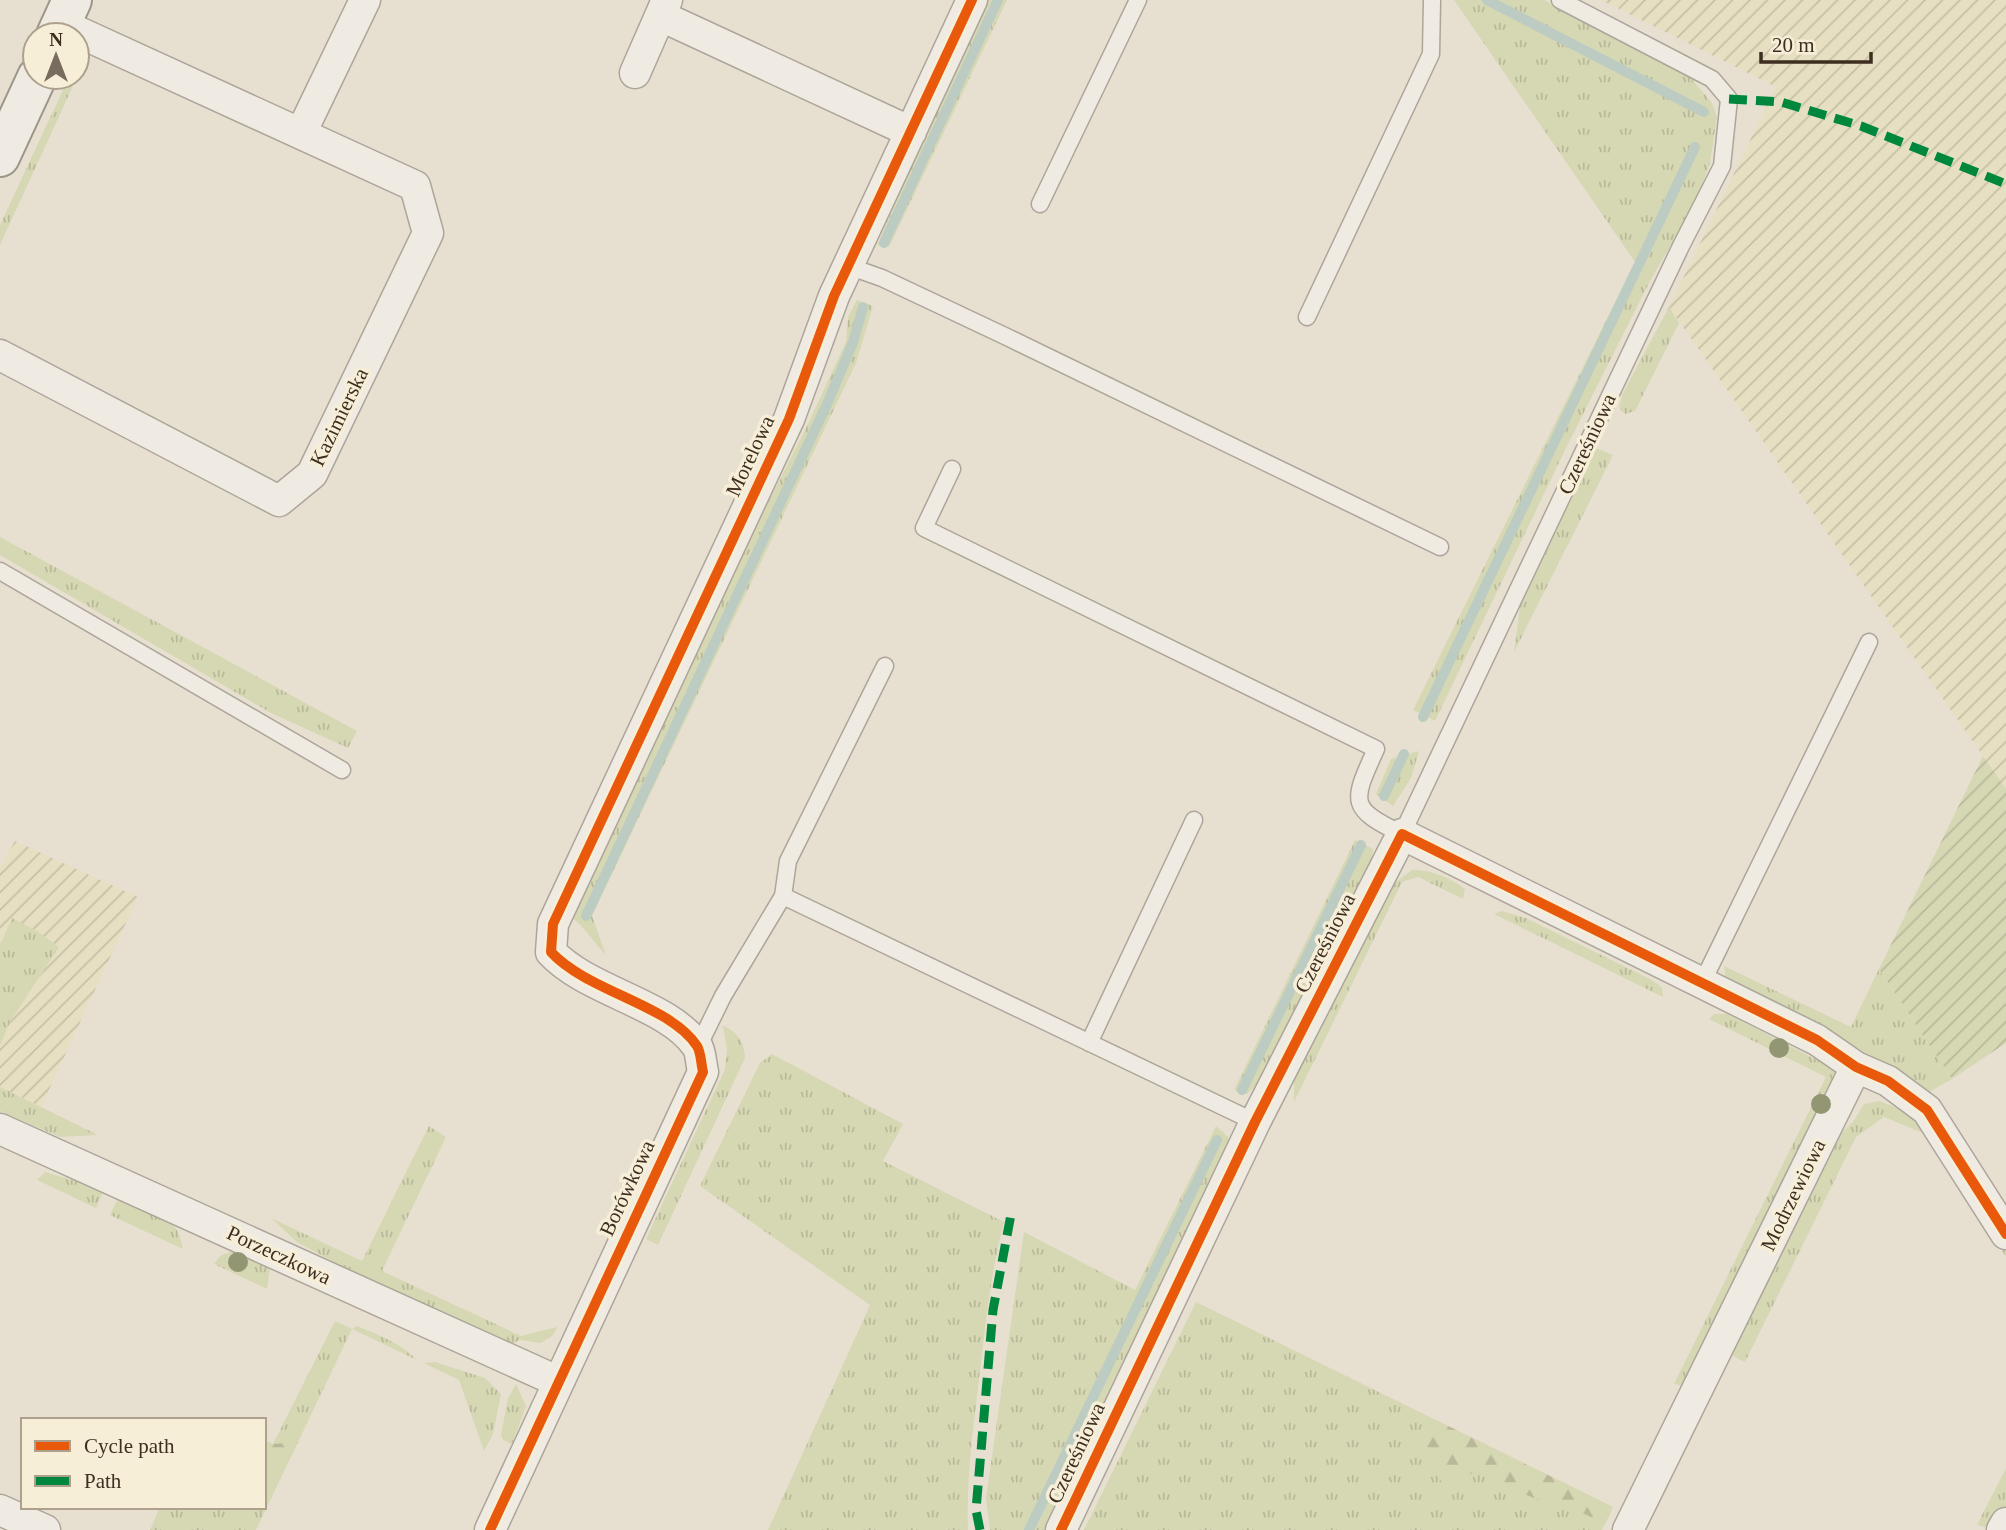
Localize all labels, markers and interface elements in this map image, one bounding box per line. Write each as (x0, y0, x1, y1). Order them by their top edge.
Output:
north arrow (21, 21, 91, 91)
scale bar (1761, 21, 1871, 65)
text: N (49, 29, 63, 50)
text: 20 m (1772, 33, 1815, 57)
street label: Kazimierska (305, 363, 373, 470)
street label: Czereśniowa (1553, 389, 1621, 498)
street label: Morelowa (721, 411, 779, 500)
street label: Czereśniowa (1290, 889, 1361, 997)
street label: Modrzewiowa (1756, 1135, 1831, 1255)
street label: Borówkowa (594, 1136, 660, 1240)
street label: Porzeczkowa (223, 1220, 335, 1290)
street label: Czereśniowa (1042, 1398, 1110, 1507)
legend (21, 1418, 266, 1509)
text: Cycle path (84, 1434, 175, 1458)
text: Path (84, 1469, 122, 1493)

